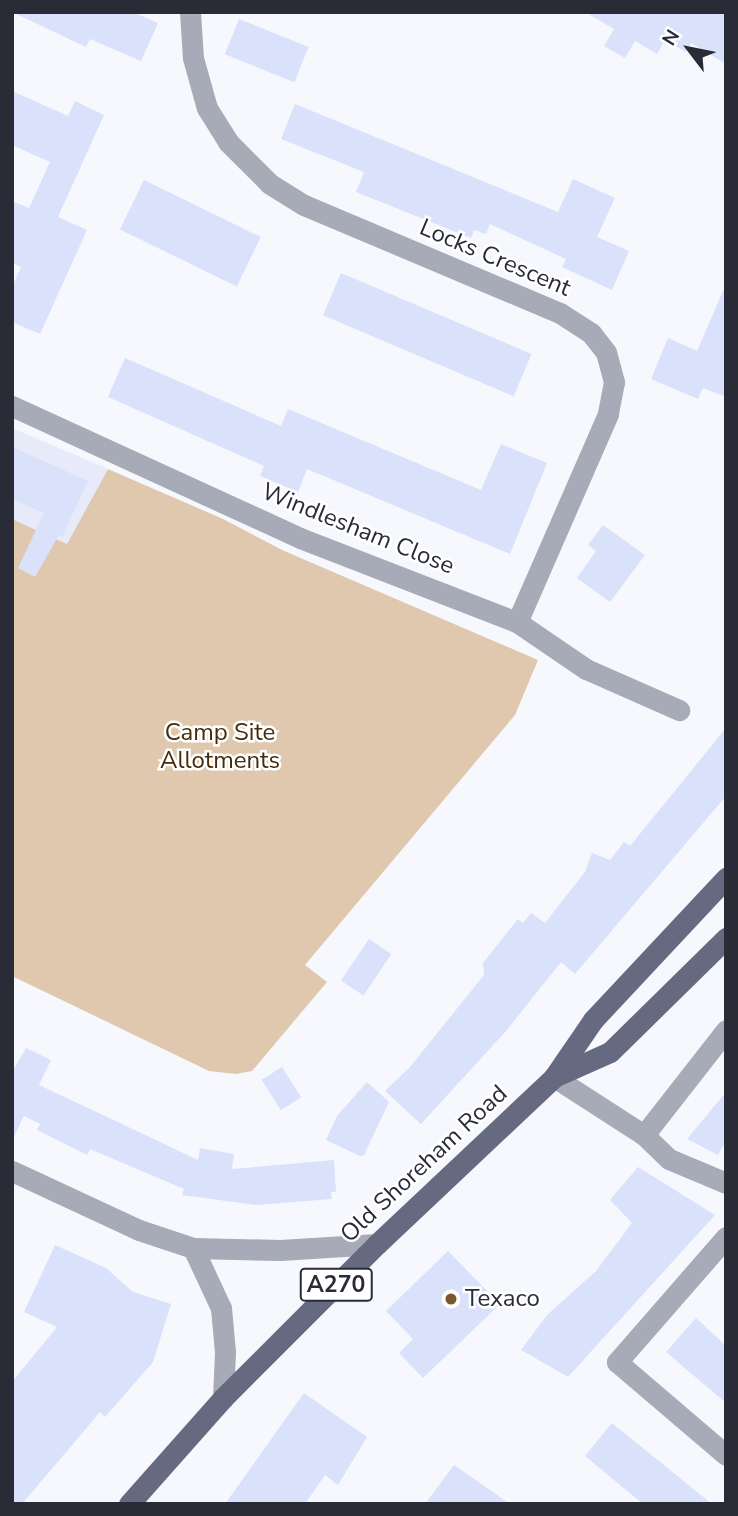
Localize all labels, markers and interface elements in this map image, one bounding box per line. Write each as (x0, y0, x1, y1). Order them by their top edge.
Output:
north arrow (654, 14, 724, 84)
text: N (656, 25, 686, 51)
street label: Locks Crescent (415, 213, 575, 303)
street label: Windlesham Close (258, 477, 458, 581)
park label: Camp Site Allotments (160, 719, 280, 775)
street label: Old Shoreham Road (335, 1079, 513, 1249)
road number: A270 (299, 1266, 373, 1304)
place label: Texaco (465, 1285, 540, 1313)
marker: Texaco (443, 1291, 459, 1307)

